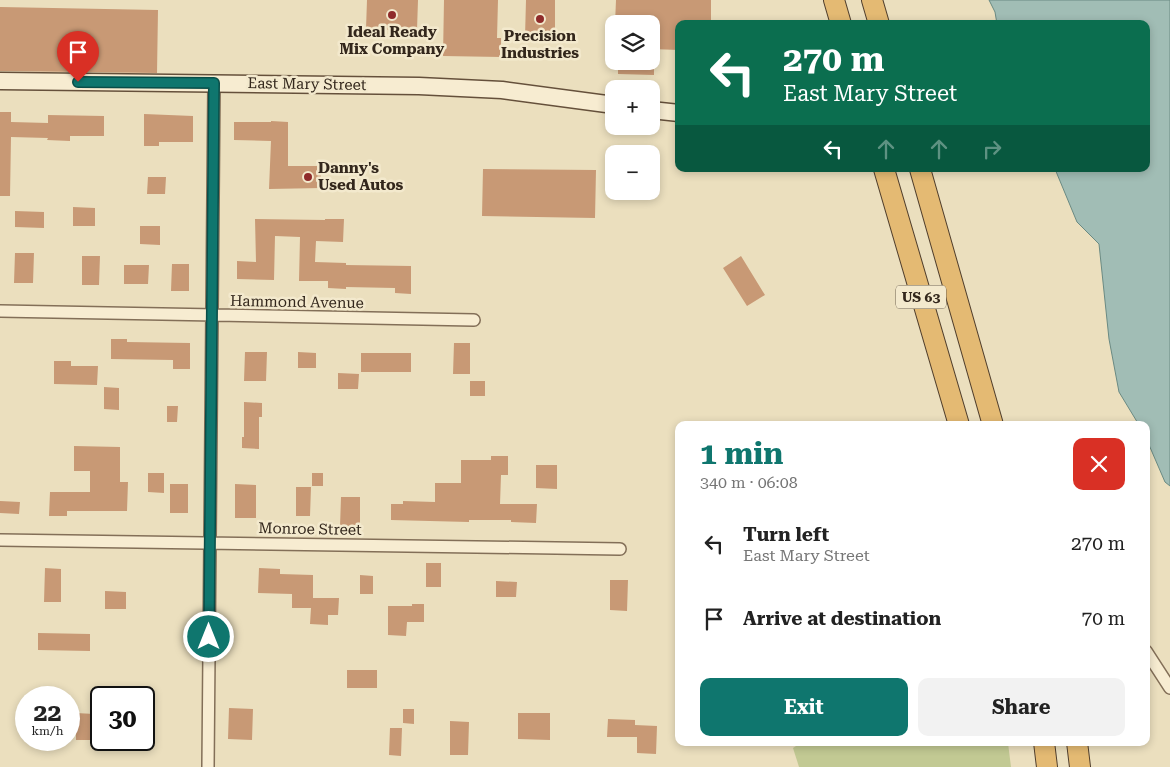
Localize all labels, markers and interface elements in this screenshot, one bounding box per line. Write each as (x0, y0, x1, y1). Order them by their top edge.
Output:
marker: Ideal Ready Mix Company (386, 9, 398, 21)
marker: Precision Industries (534, 13, 546, 25)
map controls (605, 15, 660, 200)
button: layers (605, 15, 660, 70)
place label: Ideal Ready Mix Company (340, 23, 444, 58)
place label: Precision Industries (501, 27, 579, 62)
pin (57, 31, 99, 82)
icon: arrive (64, 38, 92, 66)
text: 270 m (783, 39, 884, 80)
icon: left (700, 40, 765, 105)
street label: East Mary Street (247, 74, 367, 94)
button: + (605, 80, 660, 135)
text: East Mary Street (783, 81, 957, 106)
icon: left (819, 135, 847, 163)
icon: ahead (872, 135, 900, 163)
icon: ahead (925, 135, 953, 163)
icon: right (978, 135, 1006, 163)
button: − (605, 145, 660, 200)
place label: Danny's Used Autos (318, 159, 404, 194)
marker: Danny's Used Autos (302, 171, 314, 183)
road number: US 63 (896, 286, 946, 308)
street label: Hammond Avenue (230, 292, 364, 312)
text: 1 min (700, 436, 783, 471)
button: close (1073, 438, 1125, 490)
text: 340 m · 06:08 (700, 473, 798, 492)
street label: Monroe Street (258, 519, 362, 539)
text: Turn left (743, 523, 829, 546)
icon: left (700, 530, 728, 558)
text: 270 m (1071, 532, 1125, 555)
text: East Mary Street (743, 546, 870, 565)
icon: arrive (700, 605, 728, 633)
text: Arrive at destination (743, 607, 941, 630)
text: 70 m (1082, 607, 1125, 630)
position arrow (182, 610, 234, 662)
button: Exit (700, 678, 908, 736)
button: Share (918, 678, 1125, 736)
speed limit sign: 30 (90, 686, 155, 751)
text: 22 (33, 698, 62, 727)
text: km/h (31, 724, 64, 738)

